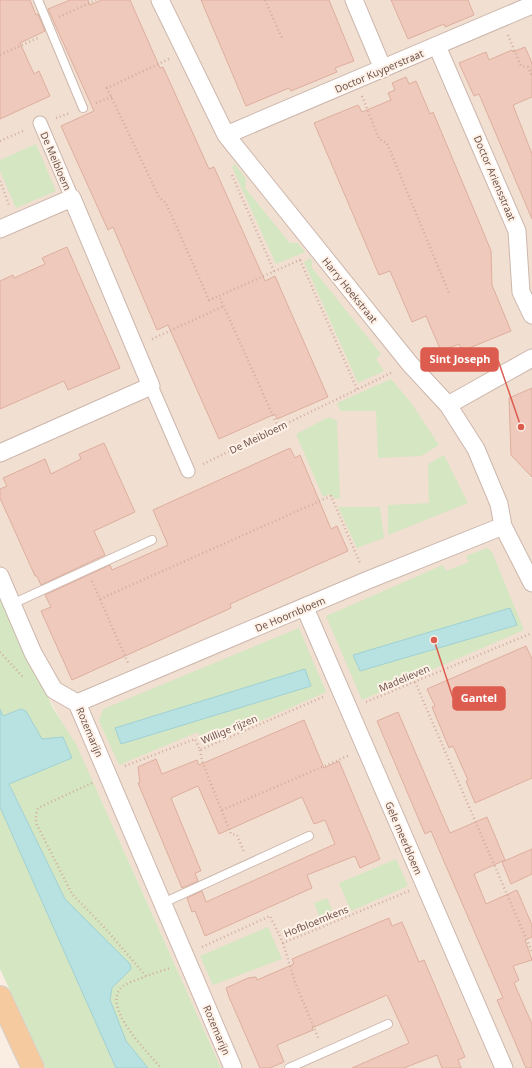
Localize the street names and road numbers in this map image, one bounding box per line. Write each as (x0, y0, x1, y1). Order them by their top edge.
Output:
street label: Doctor Kuyperstraat (332, 46, 426, 96)
street label: De Meibloem (37, 129, 75, 193)
street label: Doctor Ariensstraat (471, 133, 519, 223)
street label: Harry Hoekstraat (319, 254, 381, 326)
street label: De Meibloem (227, 417, 289, 457)
street label: De Hoornbloem (253, 593, 327, 635)
street label: Madelieven (376, 661, 432, 695)
street label: Rozemarijn (73, 705, 107, 759)
street label: Willige rijzen (199, 711, 259, 747)
street label: Gele meerbloem (382, 799, 426, 877)
street label: Hofbloemkens (282, 902, 351, 940)
street label: Rozemarijn (200, 1003, 234, 1057)

